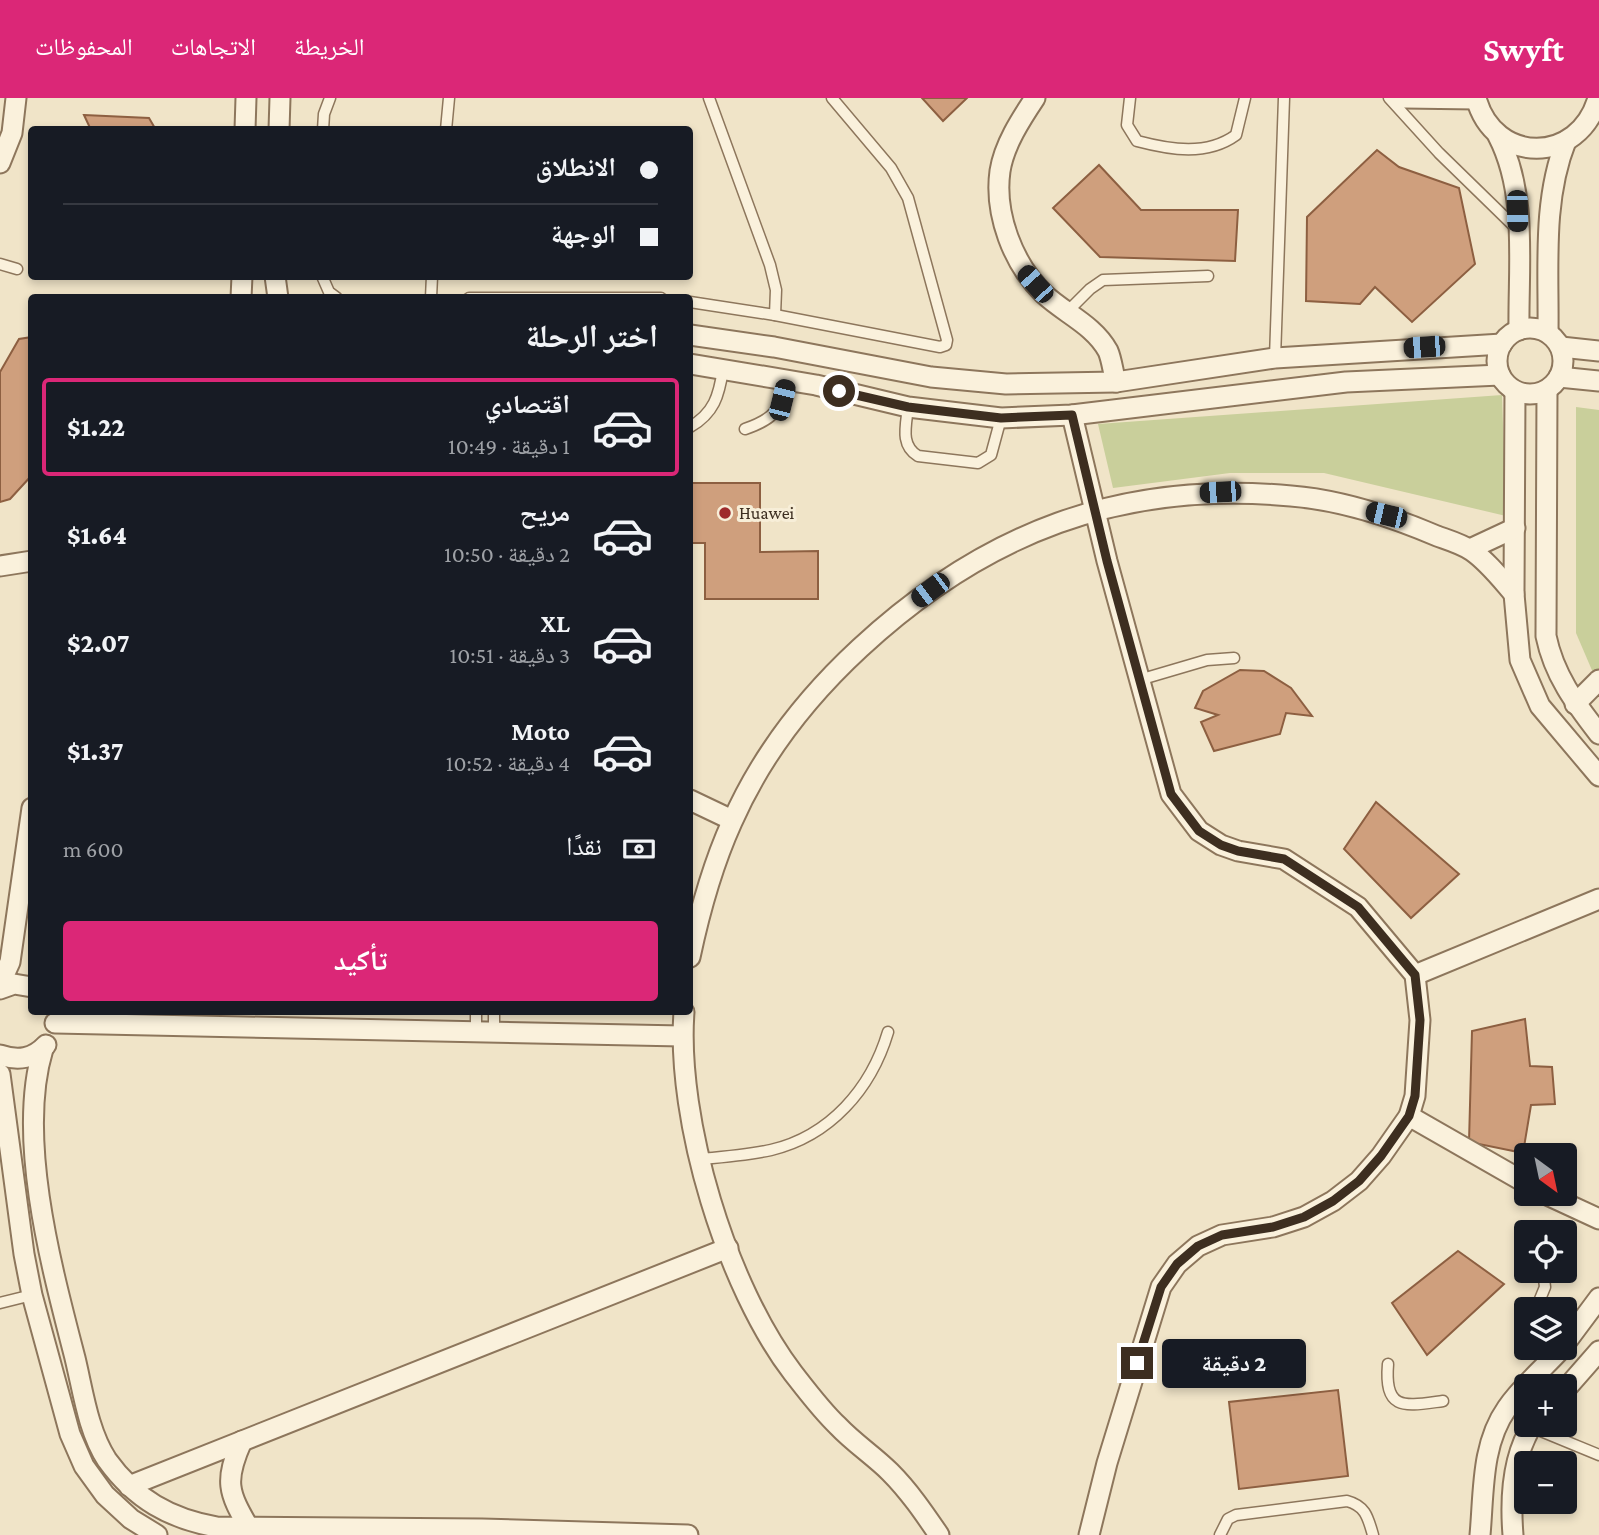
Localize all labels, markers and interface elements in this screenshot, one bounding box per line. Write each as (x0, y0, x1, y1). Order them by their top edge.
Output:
text: Swyft (1483, 31, 1564, 68)
text: المحفوظات (35, 33, 133, 60)
text: الاتجاهات (171, 33, 256, 60)
text: الخريطة (294, 33, 365, 60)
text: الانطلاق (536, 153, 616, 182)
car (1507, 190, 1528, 232)
text: الوجهة (551, 220, 616, 249)
car (1014, 261, 1057, 307)
text: اختر الرحلة (526, 318, 658, 354)
car (1403, 335, 1446, 359)
route start (823, 375, 855, 407)
car (767, 377, 798, 423)
text: اقتصادي (485, 390, 570, 419)
icon: car (591, 396, 654, 459)
text: $1.22 (67, 413, 125, 442)
text: 1 دقيقة · 10:49 (448, 433, 570, 459)
car (1199, 480, 1242, 504)
text: مريح (520, 498, 570, 527)
car (1364, 500, 1409, 530)
place label: Huawei (739, 503, 795, 523)
icon: car (591, 504, 654, 567)
marker: Huawei (717, 505, 733, 521)
text: $1.64 (67, 521, 127, 550)
text: 2 دقيقة · 10:50 (444, 541, 570, 567)
car (907, 569, 954, 611)
text: XL (541, 609, 570, 638)
icon: car (591, 612, 654, 675)
text: $2.07 (67, 629, 130, 658)
text: 3 دقيقة · 10:51 (450, 642, 570, 668)
text: Moto (511, 717, 570, 746)
icon: car (591, 720, 654, 783)
text: $1.37 (67, 737, 124, 766)
text: 4 دقيقة · 10:52 (446, 750, 570, 776)
icon: cash (620, 830, 658, 868)
text: نقدًا (566, 832, 602, 861)
text: 600 m (63, 836, 124, 862)
button: تأكيد (63, 921, 658, 1001)
north arrow (1514, 1143, 1577, 1206)
map controls (1514, 1143, 1577, 1514)
button: locate (1514, 1220, 1577, 1283)
button: layers (1514, 1297, 1577, 1360)
callout: 2 دقيقة (1162, 1338, 1305, 1388)
route end (1121, 1347, 1153, 1379)
text: 2 دقيقة (1202, 1350, 1266, 1376)
button: + (1514, 1374, 1577, 1437)
button: − (1514, 1451, 1577, 1514)

